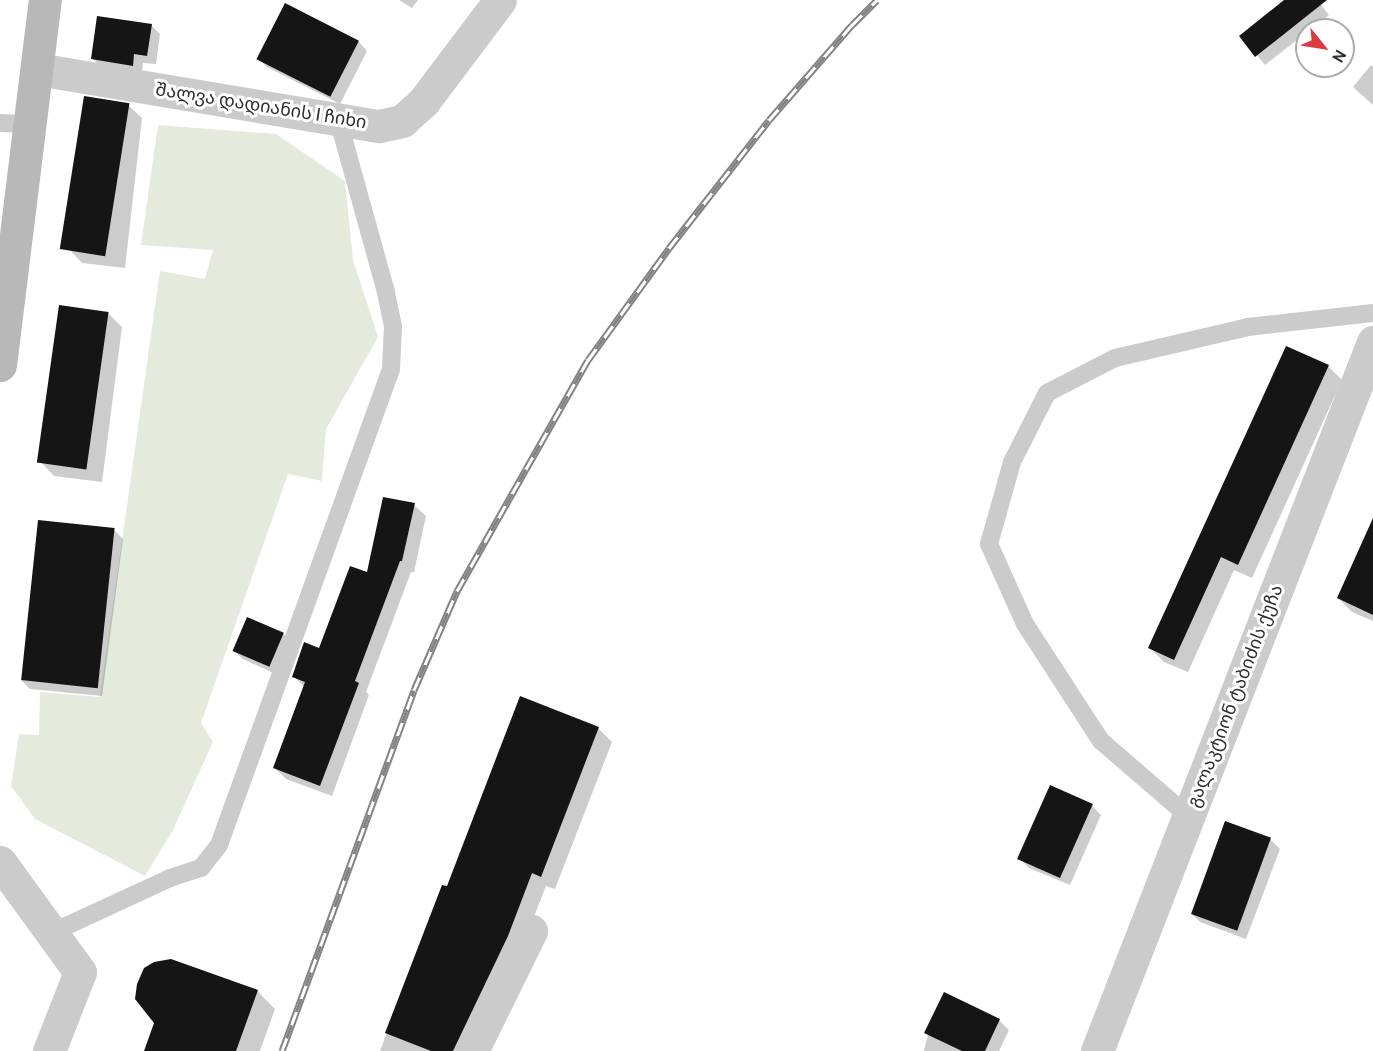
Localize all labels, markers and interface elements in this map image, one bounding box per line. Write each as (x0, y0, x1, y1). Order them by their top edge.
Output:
north arrow (1295, 18, 1355, 78)
text: N (1328, 47, 1350, 66)
street label: შალვა დადიანის I ჩიხი (154, 79, 368, 133)
street label: გალაკტიონ ტაბიძის ქუჩა (1183, 582, 1287, 810)

